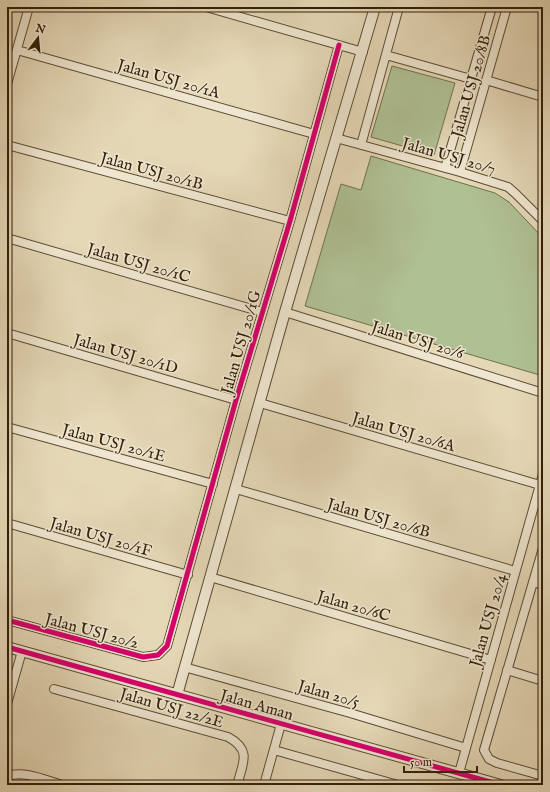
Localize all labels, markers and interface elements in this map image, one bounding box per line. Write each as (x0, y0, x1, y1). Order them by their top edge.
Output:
north arrow (18, 18, 58, 58)
text: N (33, 21, 47, 38)
street label: Jalan USJ 20/8B (447, 33, 496, 142)
street label: Jalan USJ 20/1A (113, 55, 223, 104)
street label: Jalan USJ 20/7 (397, 133, 498, 180)
street label: Jalan USJ 20/1B (96, 148, 205, 195)
street label: Jalan USJ 20/1C (83, 239, 192, 288)
street label: Jalan USJ 20/1G (217, 288, 266, 399)
street label: Jalan USJ 20/6 (367, 317, 466, 365)
street label: Jalan USJ 20/1D (69, 330, 180, 379)
street label: Jalan USJ 20/6A (348, 408, 458, 458)
street label: Jalan USJ 20/1E (58, 420, 167, 467)
street label: Jalan USJ 20/6B (323, 494, 432, 543)
street label: Jalan USJ 20/1F (45, 513, 154, 562)
street label: Jalan USJ 20/4 (466, 571, 512, 671)
street label: Jalan 20/6C (313, 586, 392, 627)
street label: Jalan USJ 20/2 (40, 609, 141, 654)
street label: Jalan 20/5 (294, 676, 362, 713)
street label: Jalan USJ 22/2E (115, 684, 226, 733)
street label: Jalan Aman (216, 685, 296, 726)
scale bar (404, 748, 477, 774)
text: 50 m (410, 755, 432, 770)

